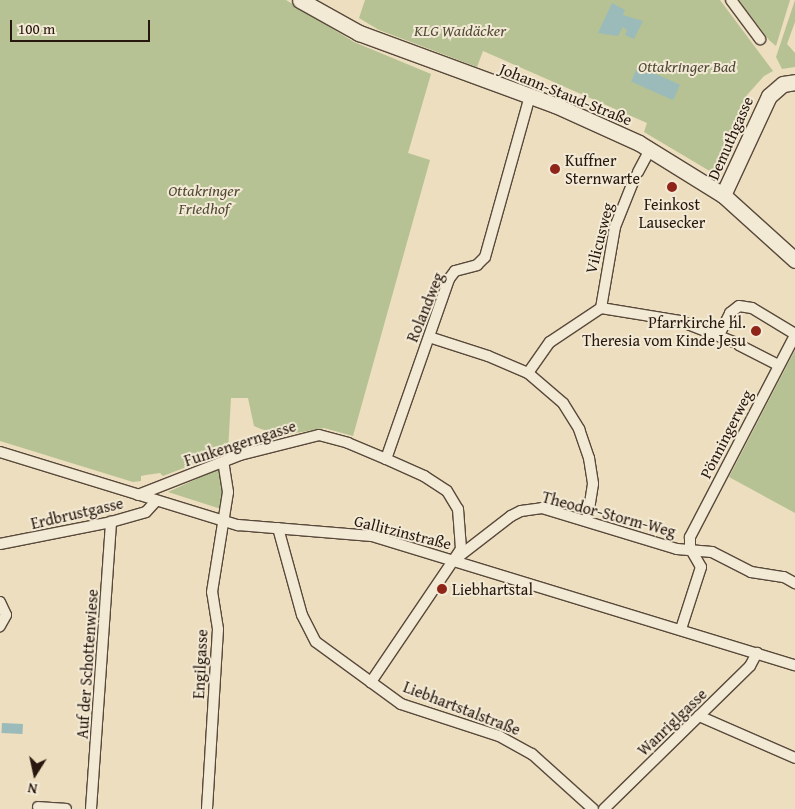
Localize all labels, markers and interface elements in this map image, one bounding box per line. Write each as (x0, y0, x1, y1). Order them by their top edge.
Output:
scale bar (12, 10, 152, 42)
text: 100 m (18, 18, 55, 39)
park label: KLG Waidäcker (414, 20, 506, 40)
park label: Ottakringer Bad (638, 56, 736, 76)
street label: Johann-Staud-Straße (497, 59, 635, 129)
street label: Demuthgasse (703, 93, 757, 183)
place label: Kuffner Sternwarte (565, 150, 640, 188)
marker: Kuffner Sternwarte (549, 163, 561, 175)
park label: Ottakringer Friedhof (168, 180, 240, 218)
marker: Feinkost Lausecker (666, 181, 678, 193)
place label: Feinkost Lausecker (639, 194, 705, 232)
street label: Vilicusweg (581, 200, 617, 276)
street label: Rolandweg (402, 269, 448, 345)
place label: Pfarrkirche hl. Theresia vom Kinde Jesu (582, 312, 746, 350)
marker: Pfarrkirche hl. Theresia vom Kinde Jesu (750, 325, 762, 337)
street label: Pönningerweg (695, 387, 757, 481)
street label: Funkengerngasse (182, 416, 298, 470)
street label: Theodor-Storm-Weg (540, 487, 678, 541)
street label: Erdbrustgasse (29, 493, 125, 533)
street label: Gallitzinstraße (352, 511, 454, 553)
place label: Liebhartstal (452, 579, 533, 599)
marker: Liebhartstal (436, 583, 448, 595)
street label: Auf der Schottenwiese (72, 589, 102, 739)
street label: Engilgasse (189, 629, 211, 699)
street label: Liebhartstalstraße (401, 677, 523, 739)
street label: Wanriglgasse (633, 684, 711, 760)
north arrow (10, 749, 60, 799)
text: N (26, 778, 39, 799)

